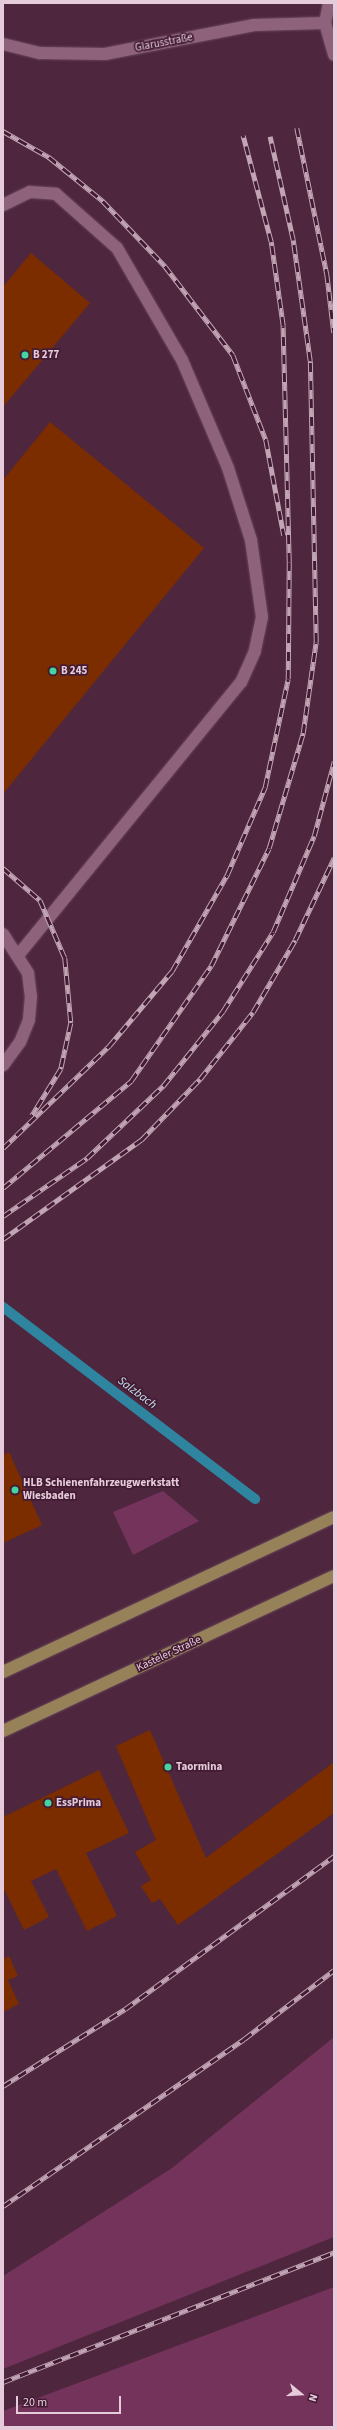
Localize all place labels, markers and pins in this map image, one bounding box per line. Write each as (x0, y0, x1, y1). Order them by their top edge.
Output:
place label: B 277 (33, 348, 59, 362)
marker: B 277 (20, 350, 30, 360)
place label: B 245 (61, 664, 87, 678)
marker: B 245 (48, 666, 58, 676)
place label: HLB Schienenfahrzeugwerkstatt Wiesbaden (23, 1477, 179, 1503)
marker: HLB Schienenfahrzeugwerkstatt Wiesbaden (10, 1485, 20, 1495)
place label: Taormina (176, 1760, 222, 1774)
marker: Taormina (163, 1762, 173, 1772)
place label: EssPrima (56, 1796, 101, 1810)
marker: EssPrima (43, 1798, 53, 1808)

